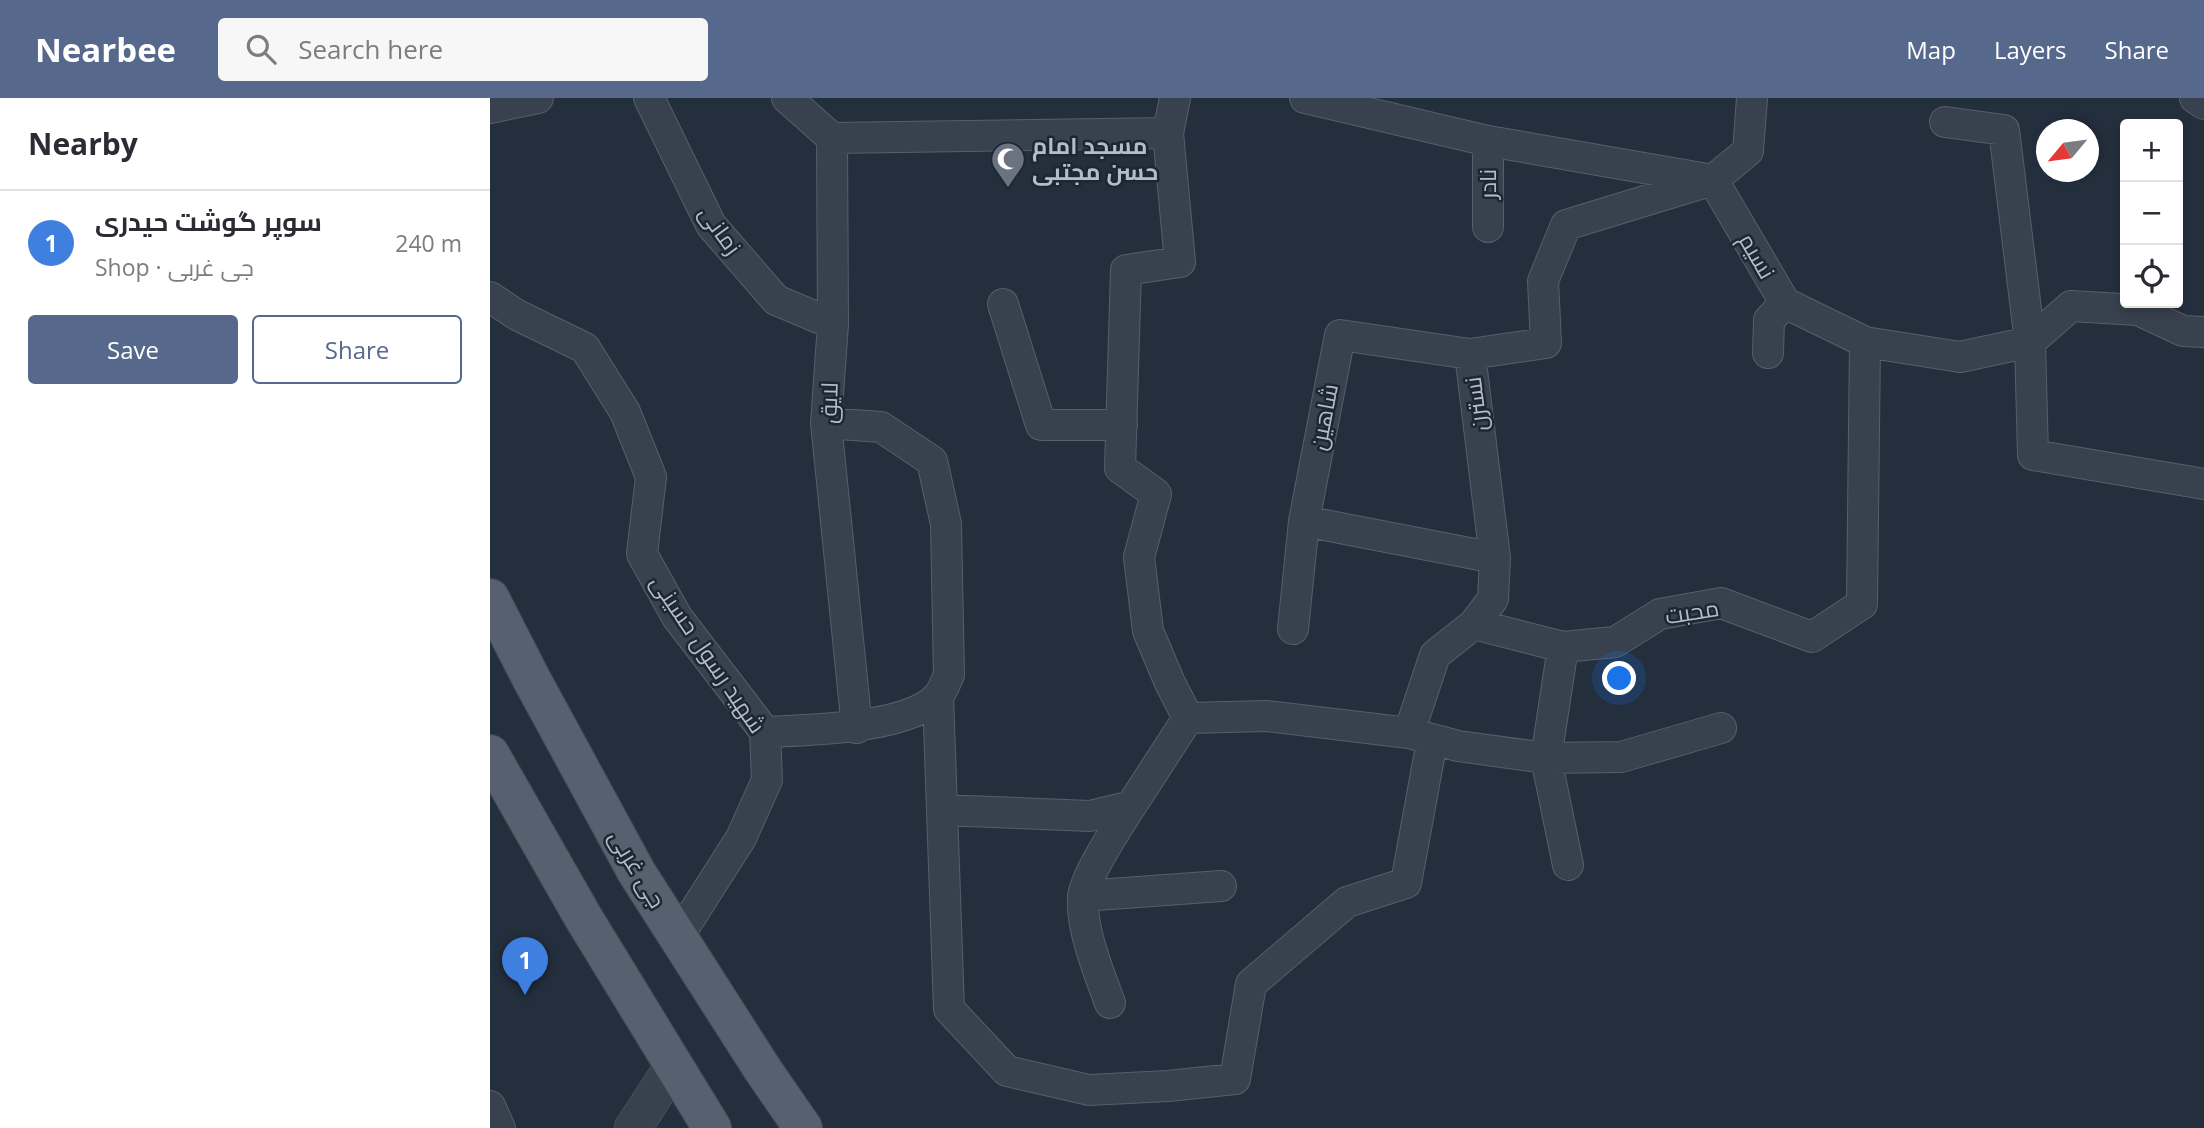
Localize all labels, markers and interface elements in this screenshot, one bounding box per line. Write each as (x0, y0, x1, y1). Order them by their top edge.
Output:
search box (218, 18, 708, 81)
text: Nearbee (35, 27, 176, 72)
icon: search (242, 30, 280, 68)
text: Search here (298, 31, 443, 67)
text: Map (1906, 33, 1956, 66)
text: Layers (1994, 33, 2067, 66)
text: Share (2105, 33, 2169, 66)
north arrow (2036, 119, 2099, 182)
map controls (2120, 119, 2183, 308)
button: + (2120, 119, 2183, 182)
text: Nearby (28, 123, 138, 164)
place label: مسجد امام حسن مجتبی (1032, 129, 1158, 187)
mosque icon: مسجد امام حسن مجتبی (989, 140, 1027, 189)
street label: نادر (1471, 169, 1503, 201)
button: − (2120, 182, 2183, 245)
street label: زمانی (692, 198, 750, 261)
text: سوپر گوشت حیدری (95, 203, 322, 239)
text: 1 (44, 227, 58, 259)
text: 240 m (395, 227, 462, 259)
street label: نسیم (1731, 227, 1784, 285)
button: locate (2120, 245, 2183, 308)
text: Shop · جی غربی (95, 251, 254, 283)
button: Save (28, 315, 238, 384)
button: Share (252, 315, 462, 384)
street label: نسترن (1456, 375, 1494, 433)
street label: شاهین (1301, 381, 1345, 453)
street label: لایق (811, 382, 845, 424)
street label: شهید رسول حسینی (644, 568, 774, 739)
street label: محبت (1663, 591, 1721, 631)
your location (1602, 661, 1636, 695)
street label: جی غربی (602, 823, 674, 914)
pin: 1 (502, 937, 548, 995)

